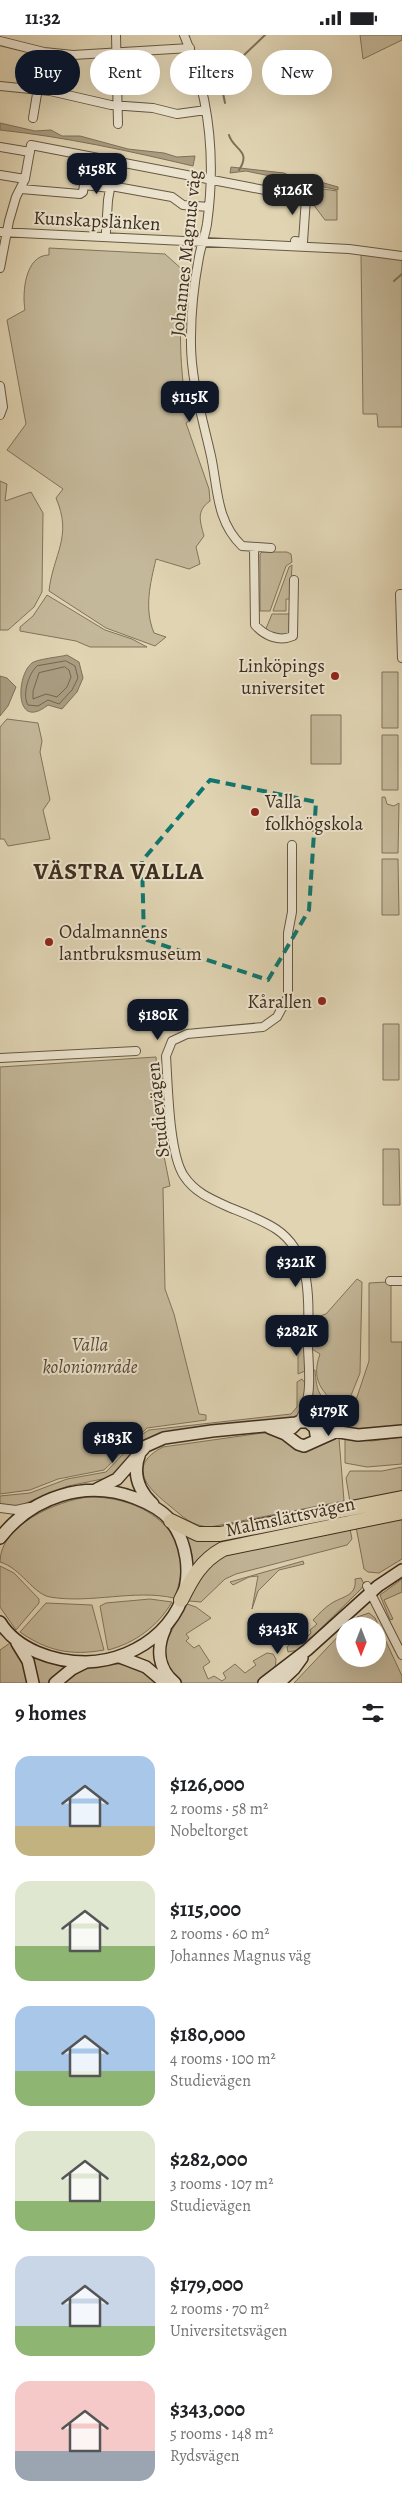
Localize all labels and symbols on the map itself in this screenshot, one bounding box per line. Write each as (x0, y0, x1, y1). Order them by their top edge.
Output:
pin: $158K (62, 153, 132, 195)
street label: Johannes Magnus väg (164, 168, 208, 338)
pin: $126K (258, 173, 328, 216)
street label: Kunskapslänken (33, 205, 161, 237)
pin: $115K (155, 381, 225, 423)
place label: Linköpings universitet (238, 653, 325, 701)
marker: Linköpings universitet (329, 670, 341, 682)
place label: Valla folkhögskola (264, 789, 363, 837)
marker: Valla folkhögskola (249, 806, 261, 818)
district label: VÄSTRA VALLA (32, 855, 205, 887)
place label: Odalmannens lantbruksmuseum (59, 919, 202, 967)
marker: Odalmannens lantbruksmuseum (43, 936, 55, 948)
place label: Kårallen (247, 989, 312, 1015)
marker: Kårallen (316, 995, 328, 1007)
pin: $180K (123, 999, 193, 1041)
street label: Studievägen (140, 1061, 176, 1159)
pin: $321K (261, 1245, 331, 1288)
pin: $282K (262, 1315, 332, 1357)
park label: Valla koloniområde (42, 1332, 138, 1380)
pin: $179K (294, 1395, 364, 1437)
pin: $183K (78, 1421, 148, 1464)
street label: Malmslättsvägen (223, 1491, 357, 1543)
pin: $343K (243, 1613, 313, 1655)
north arrow (336, 1617, 386, 1667)

